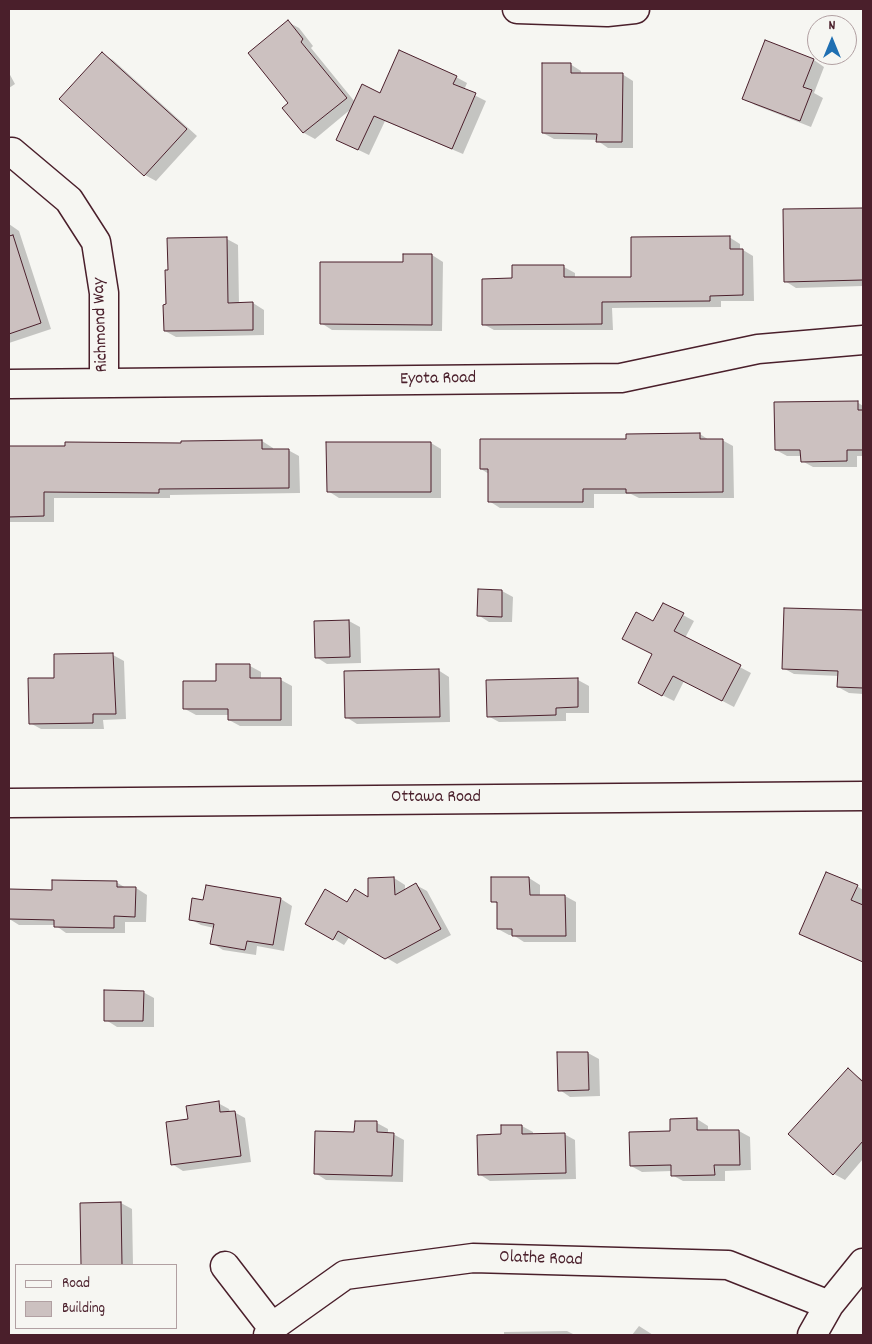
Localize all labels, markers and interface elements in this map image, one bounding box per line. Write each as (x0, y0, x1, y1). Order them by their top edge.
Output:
north arrow (807, 15, 857, 65)
text: N (829, 16, 835, 36)
street label: Richmond Way (90, 277, 114, 373)
street label: Eyota Road (400, 369, 476, 391)
street label: Ottawa Road (391, 788, 481, 810)
street label: Olathe Road (499, 1248, 583, 1272)
legend (15, 1264, 178, 1329)
text: Road (62, 1273, 90, 1295)
text: Building (62, 1298, 105, 1320)

